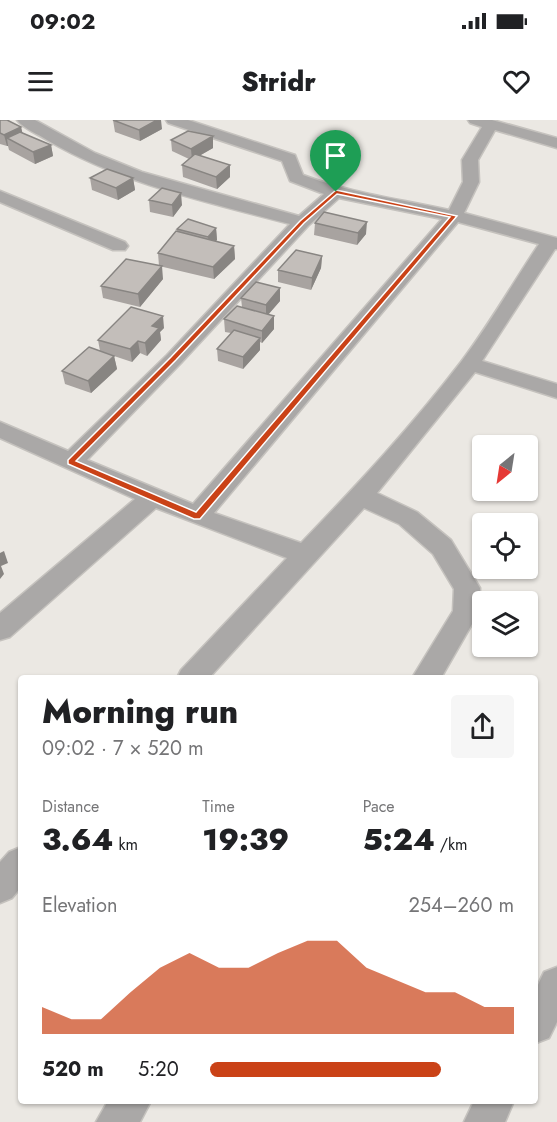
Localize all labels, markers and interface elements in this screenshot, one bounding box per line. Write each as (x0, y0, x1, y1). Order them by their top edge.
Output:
text: 09:02 (30, 5, 95, 37)
text: Stridr (241, 62, 316, 101)
icon: menu (24, 65, 57, 98)
icon: heart (500, 65, 533, 98)
pin (310, 130, 361, 192)
icon: arrive (319, 139, 352, 172)
north arrow (472, 435, 538, 501)
map controls (472, 435, 538, 657)
button: locate (472, 513, 538, 579)
button: layers (472, 591, 538, 657)
text: Morning run (42, 688, 238, 735)
button: share (451, 695, 514, 758)
text: 09:02 · 7 × 520 m (42, 734, 204, 763)
text: Distance (42, 795, 99, 818)
text: Time (202, 795, 235, 818)
text: Pace (363, 795, 395, 818)
text: 3.64 (42, 818, 114, 861)
text: 19:39 (202, 818, 289, 861)
text: 5:24 (363, 818, 435, 861)
text: km (114, 833, 138, 856)
text: /km (435, 833, 468, 856)
text: Elevation (42, 891, 117, 920)
text: 254–260 m (408, 891, 514, 920)
text: 520 m (42, 1055, 104, 1084)
text: 5:20 (138, 1055, 179, 1084)

